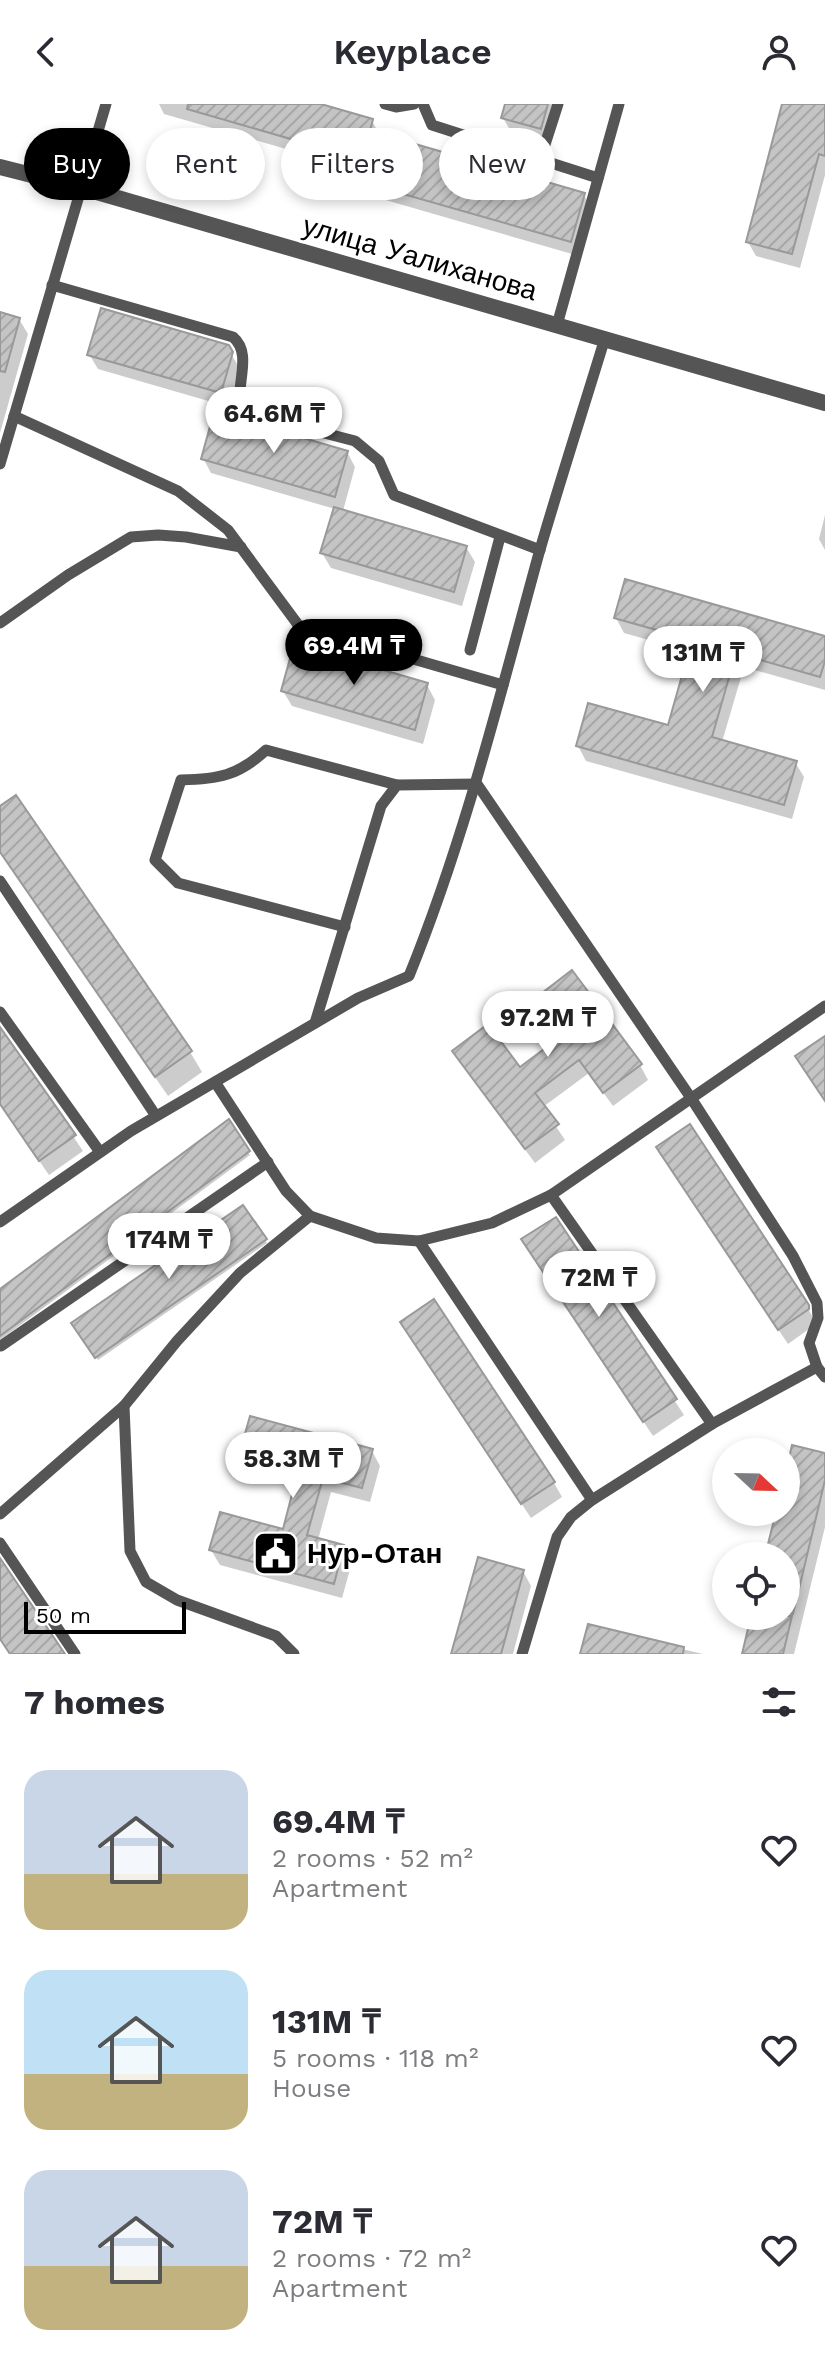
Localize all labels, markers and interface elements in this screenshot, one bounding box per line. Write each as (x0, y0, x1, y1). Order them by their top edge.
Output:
icon: back (24, 30, 68, 74)
icon: person (757, 30, 801, 74)
text: Keyplace (333, 31, 492, 73)
chip: Buy (24, 128, 130, 200)
chip: Rent (146, 128, 265, 200)
chip: Filters (281, 128, 423, 200)
chip: New (439, 128, 555, 200)
street label: улица Уалиханова (299, 209, 541, 307)
pin: 64.6M ₸ (200, 387, 348, 455)
text: 64.6M ₸ (223, 398, 325, 428)
pin: 69.4M ₸ (280, 619, 428, 687)
pin: 131M ₸ (638, 626, 768, 694)
text: 69.4M ₸ (303, 630, 405, 660)
text: 131M ₸ (661, 637, 745, 667)
pin: 97.2M ₸ (474, 991, 622, 1059)
text: 97.2M ₸ (500, 1002, 596, 1032)
pin: 174M ₸ (104, 1213, 234, 1281)
text: 174M ₸ (126, 1224, 212, 1254)
pin: 72M ₸ (543, 1251, 655, 1319)
text: 72M ₸ (561, 1262, 637, 1292)
pin: 58.3M ₸ (219, 1432, 367, 1500)
north arrow (712, 1438, 800, 1526)
map controls (712, 1438, 800, 1630)
text: 58.3M ₸ (243, 1443, 343, 1473)
public building icon: Нур-Отан (252, 1529, 300, 1577)
place label: Нур-Отан (307, 1537, 442, 1570)
button: locate (712, 1542, 800, 1630)
scale bar (24, 1598, 186, 1634)
text: 50 m (36, 1603, 91, 1628)
icon: filters (757, 1680, 801, 1724)
text: 7 homes (24, 1682, 165, 1722)
text: 69.4M ₸ (272, 1801, 405, 1841)
icon: home (88, 1802, 184, 1898)
icon: heart (757, 1828, 801, 1872)
text: 2 rooms · 52 m² (272, 1843, 473, 1873)
text: Apartment (272, 1873, 408, 1903)
text: 131M ₸ (272, 2001, 381, 2041)
icon: home (88, 2002, 184, 2098)
icon: heart (757, 2028, 801, 2072)
text: 5 rooms · 118 m² (272, 2043, 478, 2073)
text: House (272, 2073, 351, 2103)
text: 72M ₸ (272, 2201, 372, 2241)
icon: home (88, 2202, 184, 2298)
icon: heart (757, 2228, 801, 2272)
text: 2 rooms · 72 m² (272, 2243, 471, 2273)
text: Apartment (272, 2273, 408, 2303)

